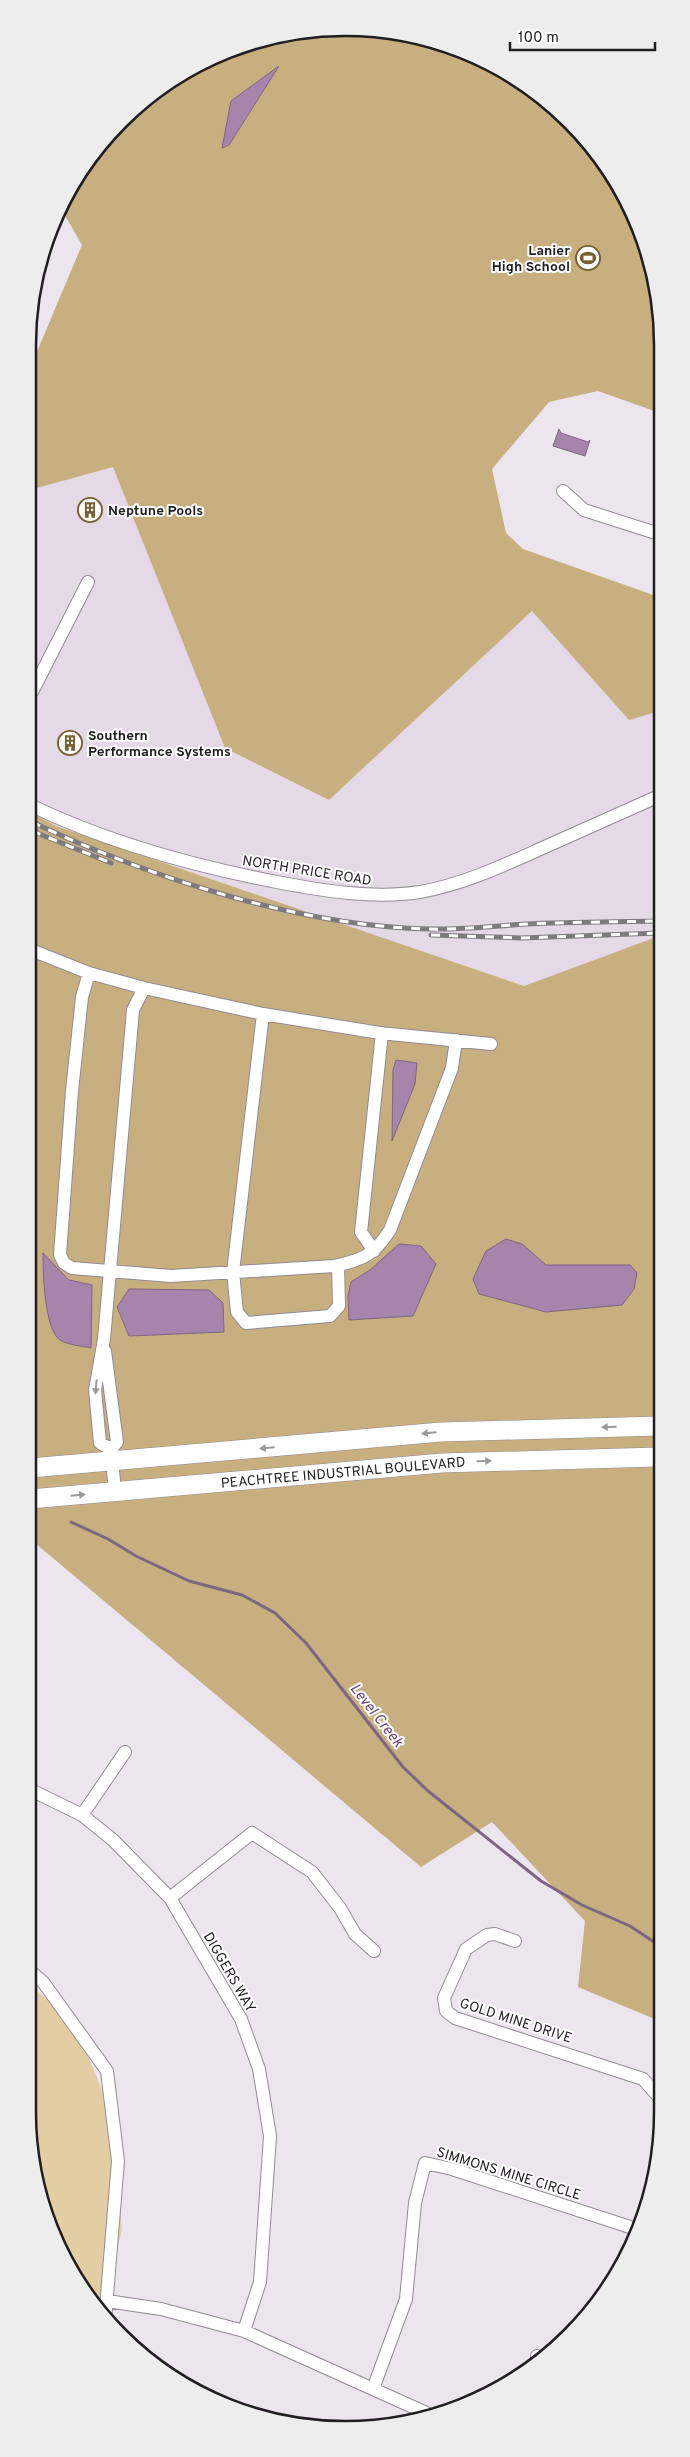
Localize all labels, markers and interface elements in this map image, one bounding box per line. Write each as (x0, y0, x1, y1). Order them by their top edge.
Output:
scale bar (510, 20, 655, 52)
text: 100 m (518, 29, 559, 48)
place label: Lanier High School (492, 243, 570, 276)
sports icon: Lanier High School (575, 245, 601, 271)
building icon: Neptune Pools (77, 497, 103, 523)
place label: Neptune Pools (108, 503, 203, 520)
place label: Southern Performance Systems (88, 728, 231, 761)
building icon: Southern Performance Systems (57, 730, 83, 756)
street label: NORTH PRICE ROAD (241, 853, 373, 890)
one-way arrow (92, 1379, 100, 1395)
one-way arrow (601, 1424, 617, 1432)
one-way arrow (421, 1429, 437, 1437)
one-way arrow (259, 1444, 275, 1452)
street label: PEACHTREE INDUSTRIAL BOULEVARD (220, 1454, 466, 1493)
one-way arrow (476, 1457, 492, 1465)
one-way arrow (70, 1491, 86, 1499)
water label: Level Creek (345, 1680, 407, 1752)
street label: DIGGERS WAY (199, 1930, 259, 2016)
street label: GOLD MINE DRIVE (457, 1995, 574, 2048)
street label: SIMMONS MINE CIRCLE (434, 2144, 583, 2205)

